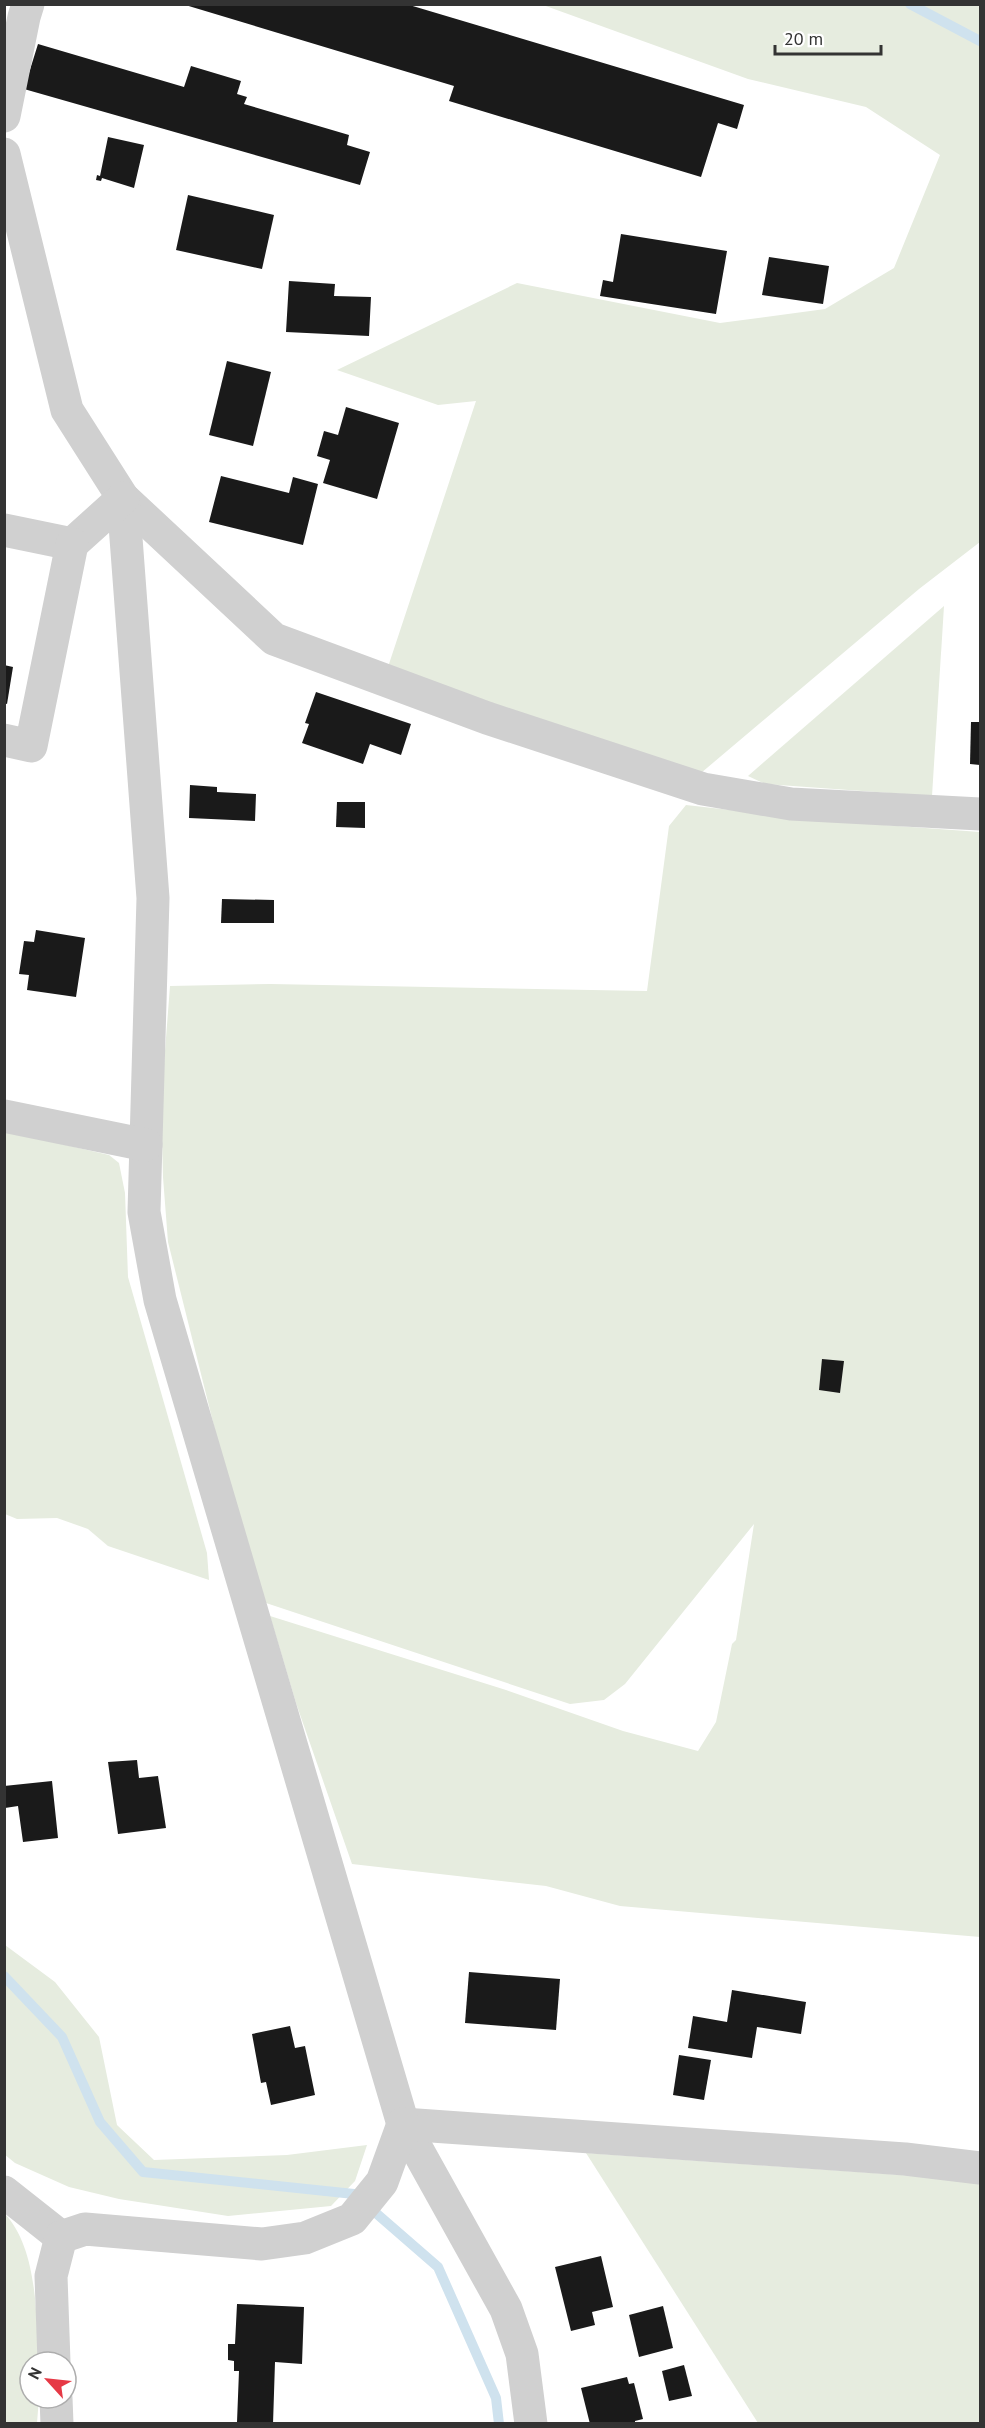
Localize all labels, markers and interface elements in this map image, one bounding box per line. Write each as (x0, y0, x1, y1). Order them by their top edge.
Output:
scale bar (775, 18, 882, 56)
text: 20 m (784, 27, 823, 50)
north arrow (18, 2350, 78, 2410)
text: N (23, 2364, 46, 2382)

